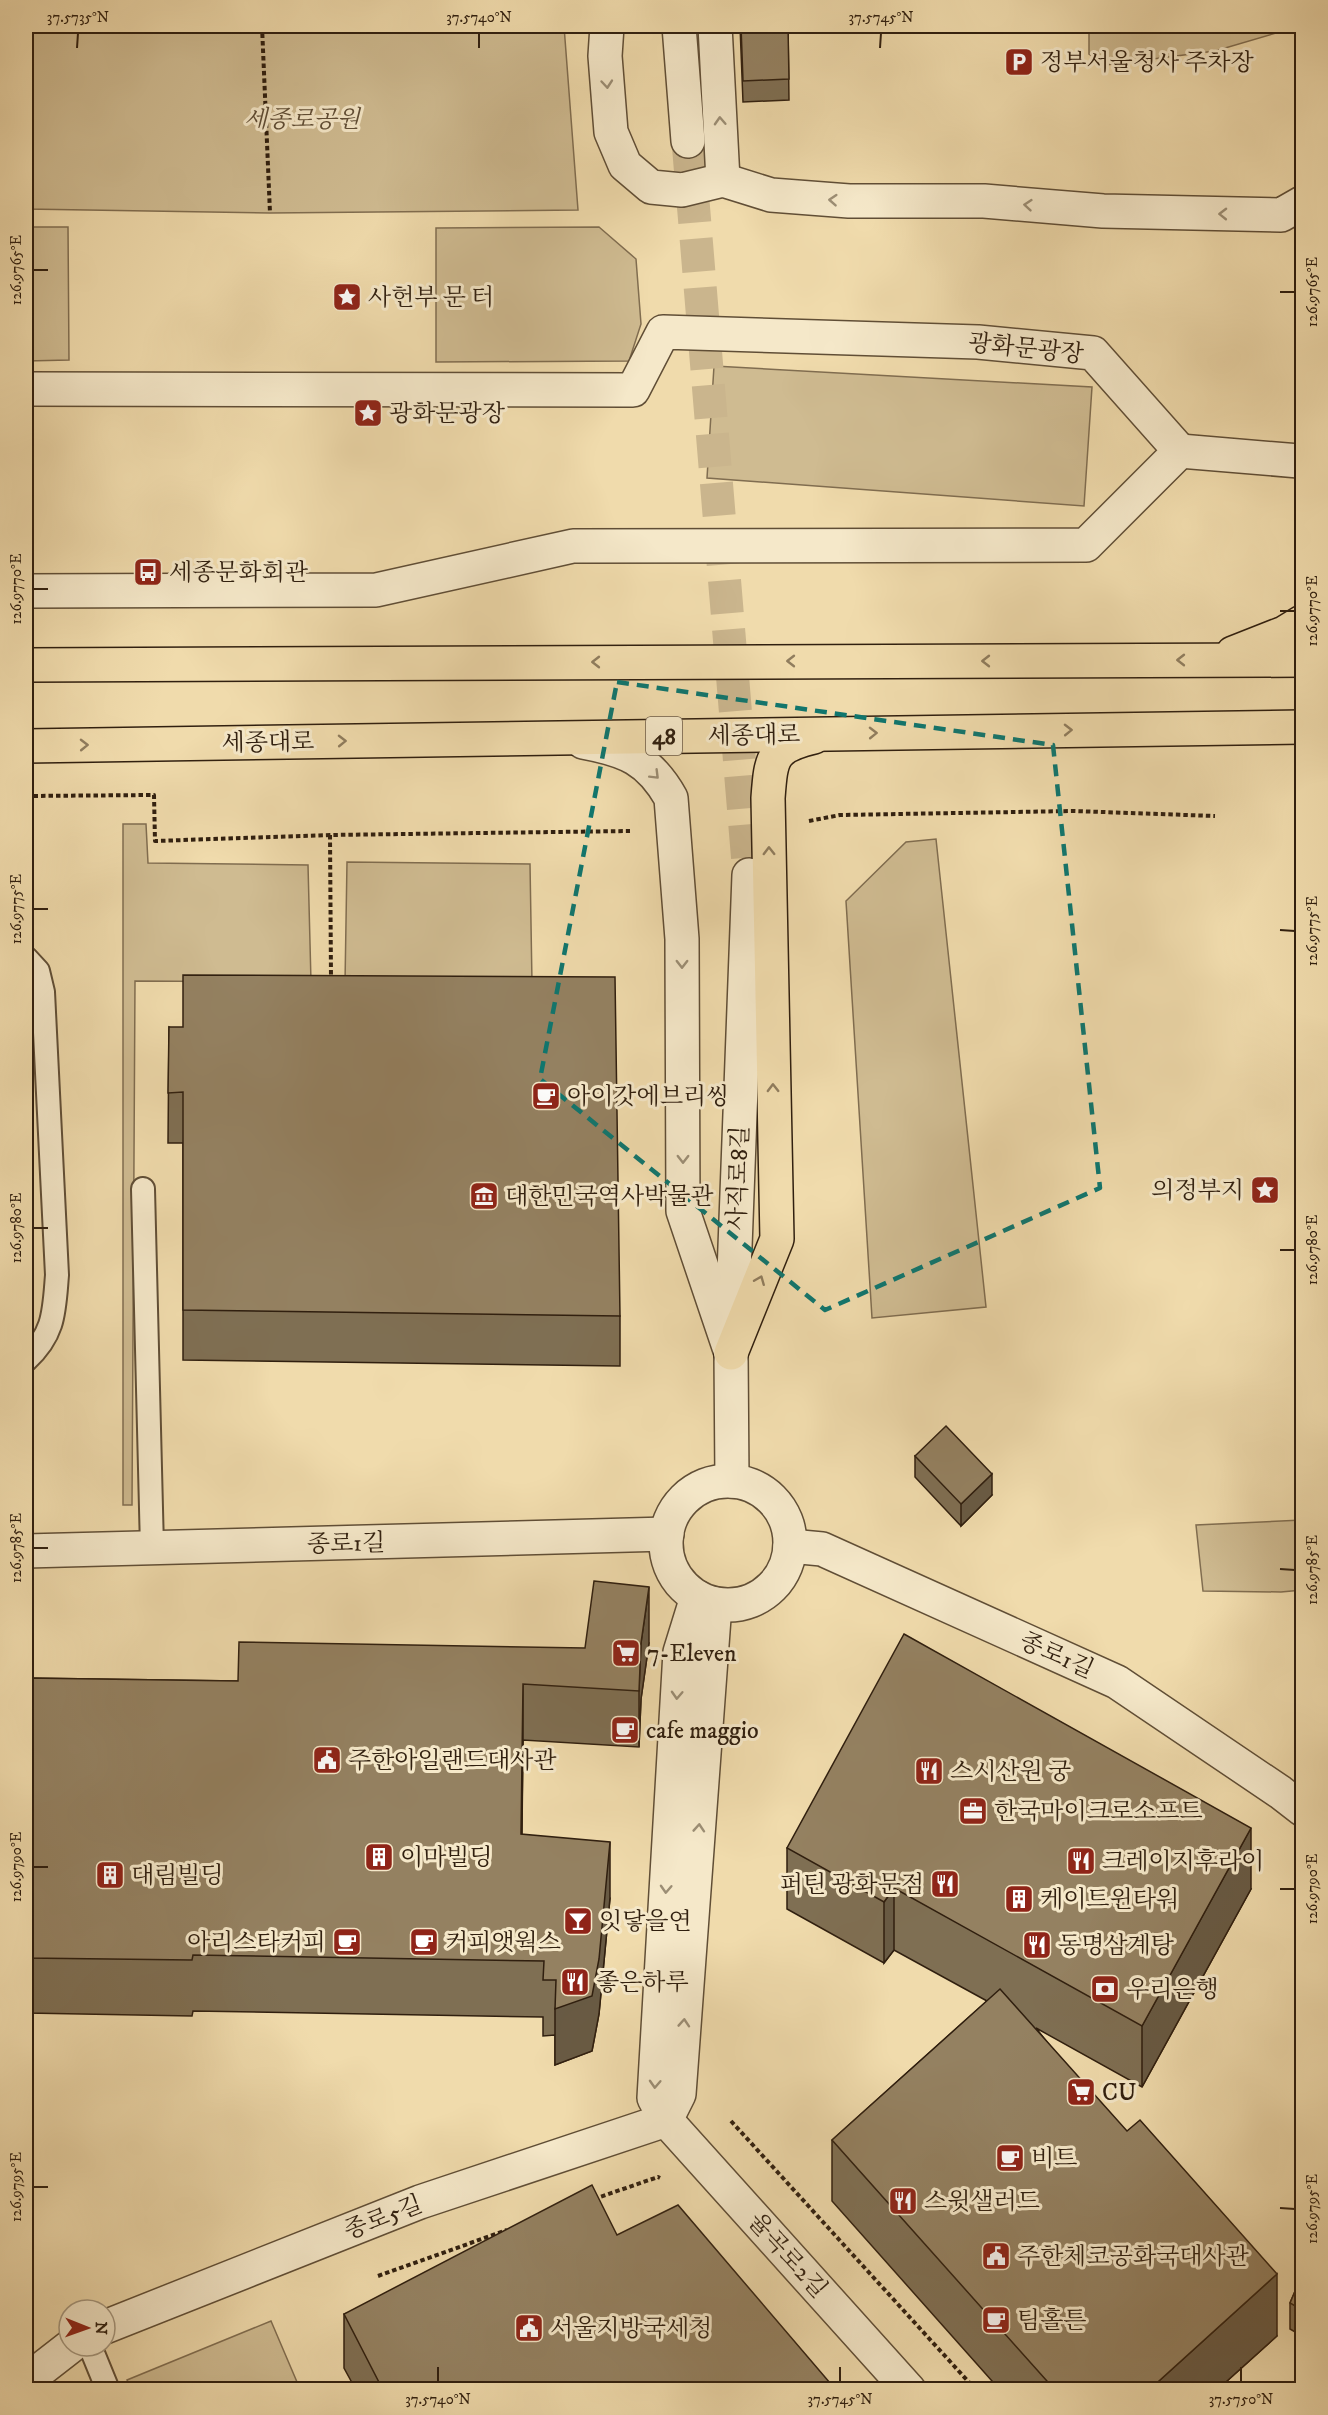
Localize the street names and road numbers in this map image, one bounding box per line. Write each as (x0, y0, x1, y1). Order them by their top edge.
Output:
street label: 광화문광장 (967, 328, 1086, 370)
road number: 48 (646, 717, 682, 755)
street label: 세종대로 (707, 720, 801, 752)
street label: 세종대로 (221, 727, 315, 759)
street label: 사직로8길 (722, 1125, 756, 1231)
street label: 종로1길 (307, 1528, 385, 1560)
street label: 종로1길 (1015, 1626, 1098, 1686)
street label: 종로5길 (340, 2189, 427, 2247)
street label: 율곡로2길 (741, 2207, 833, 2305)

